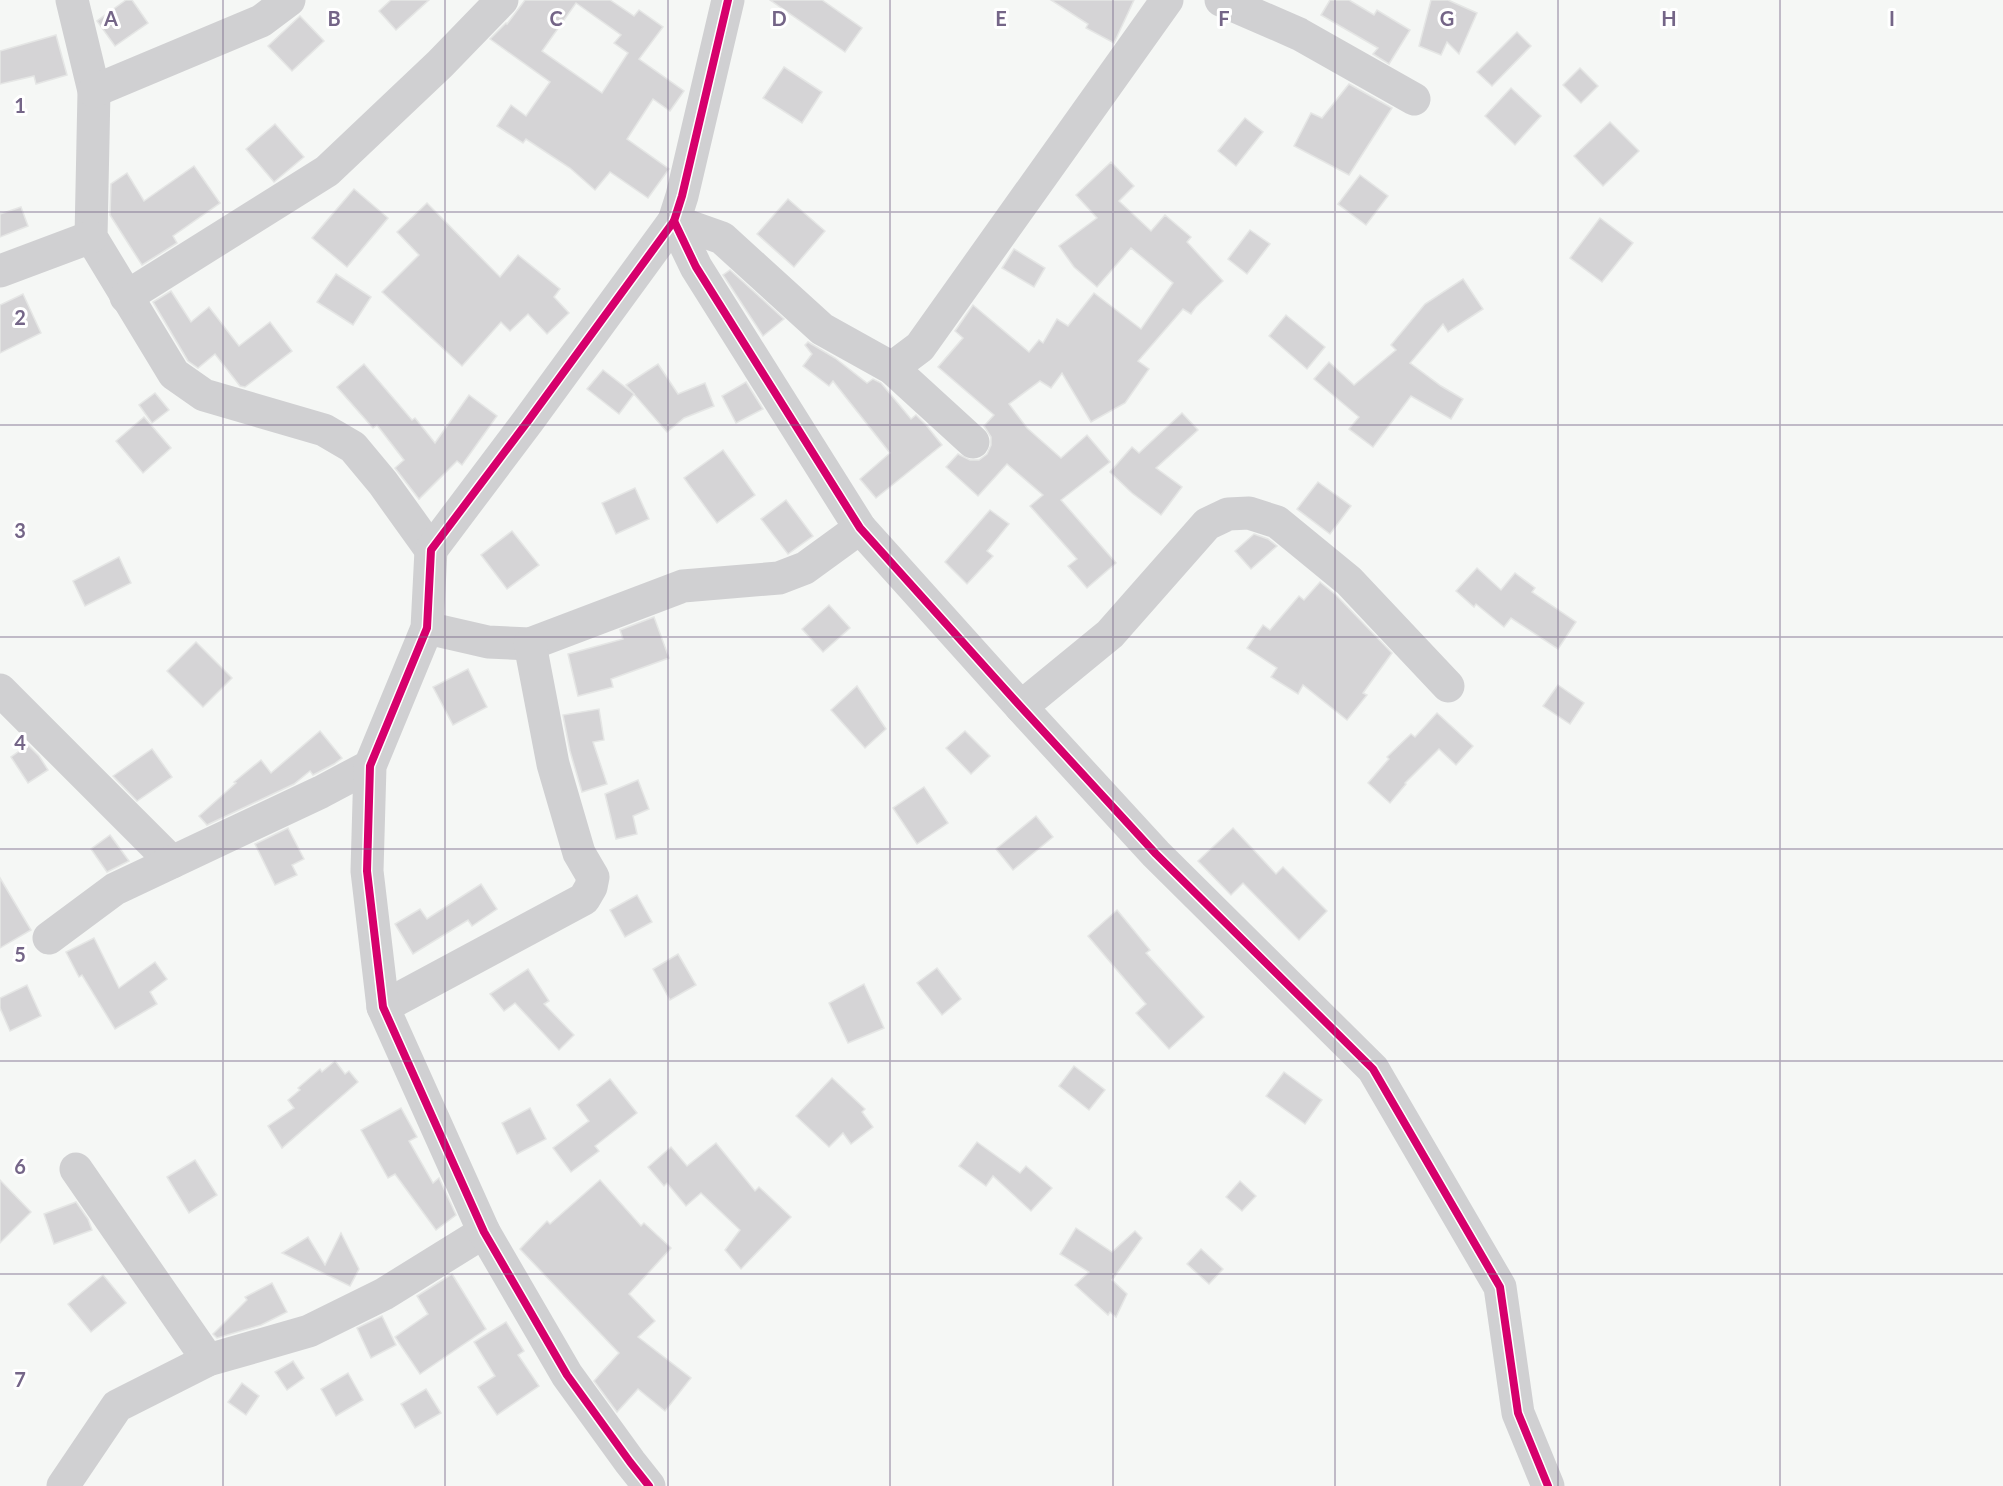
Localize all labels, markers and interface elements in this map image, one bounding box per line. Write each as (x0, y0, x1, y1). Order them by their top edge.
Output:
text: A (103, 6, 118, 30)
text: B (327, 6, 341, 30)
text: C (549, 6, 563, 30)
text: D (771, 6, 787, 30)
text: E (995, 6, 1007, 30)
text: F (1218, 6, 1230, 30)
text: G (1440, 6, 1454, 30)
text: H (1661, 6, 1677, 30)
text: I (1889, 6, 1895, 30)
text: 1 (14, 93, 26, 117)
text: 2 (14, 305, 26, 329)
text: 3 (14, 518, 26, 542)
text: 4 (14, 730, 26, 754)
text: 5 (14, 942, 26, 966)
text: 6 (14, 1154, 26, 1178)
text: 7 (14, 1367, 26, 1391)

